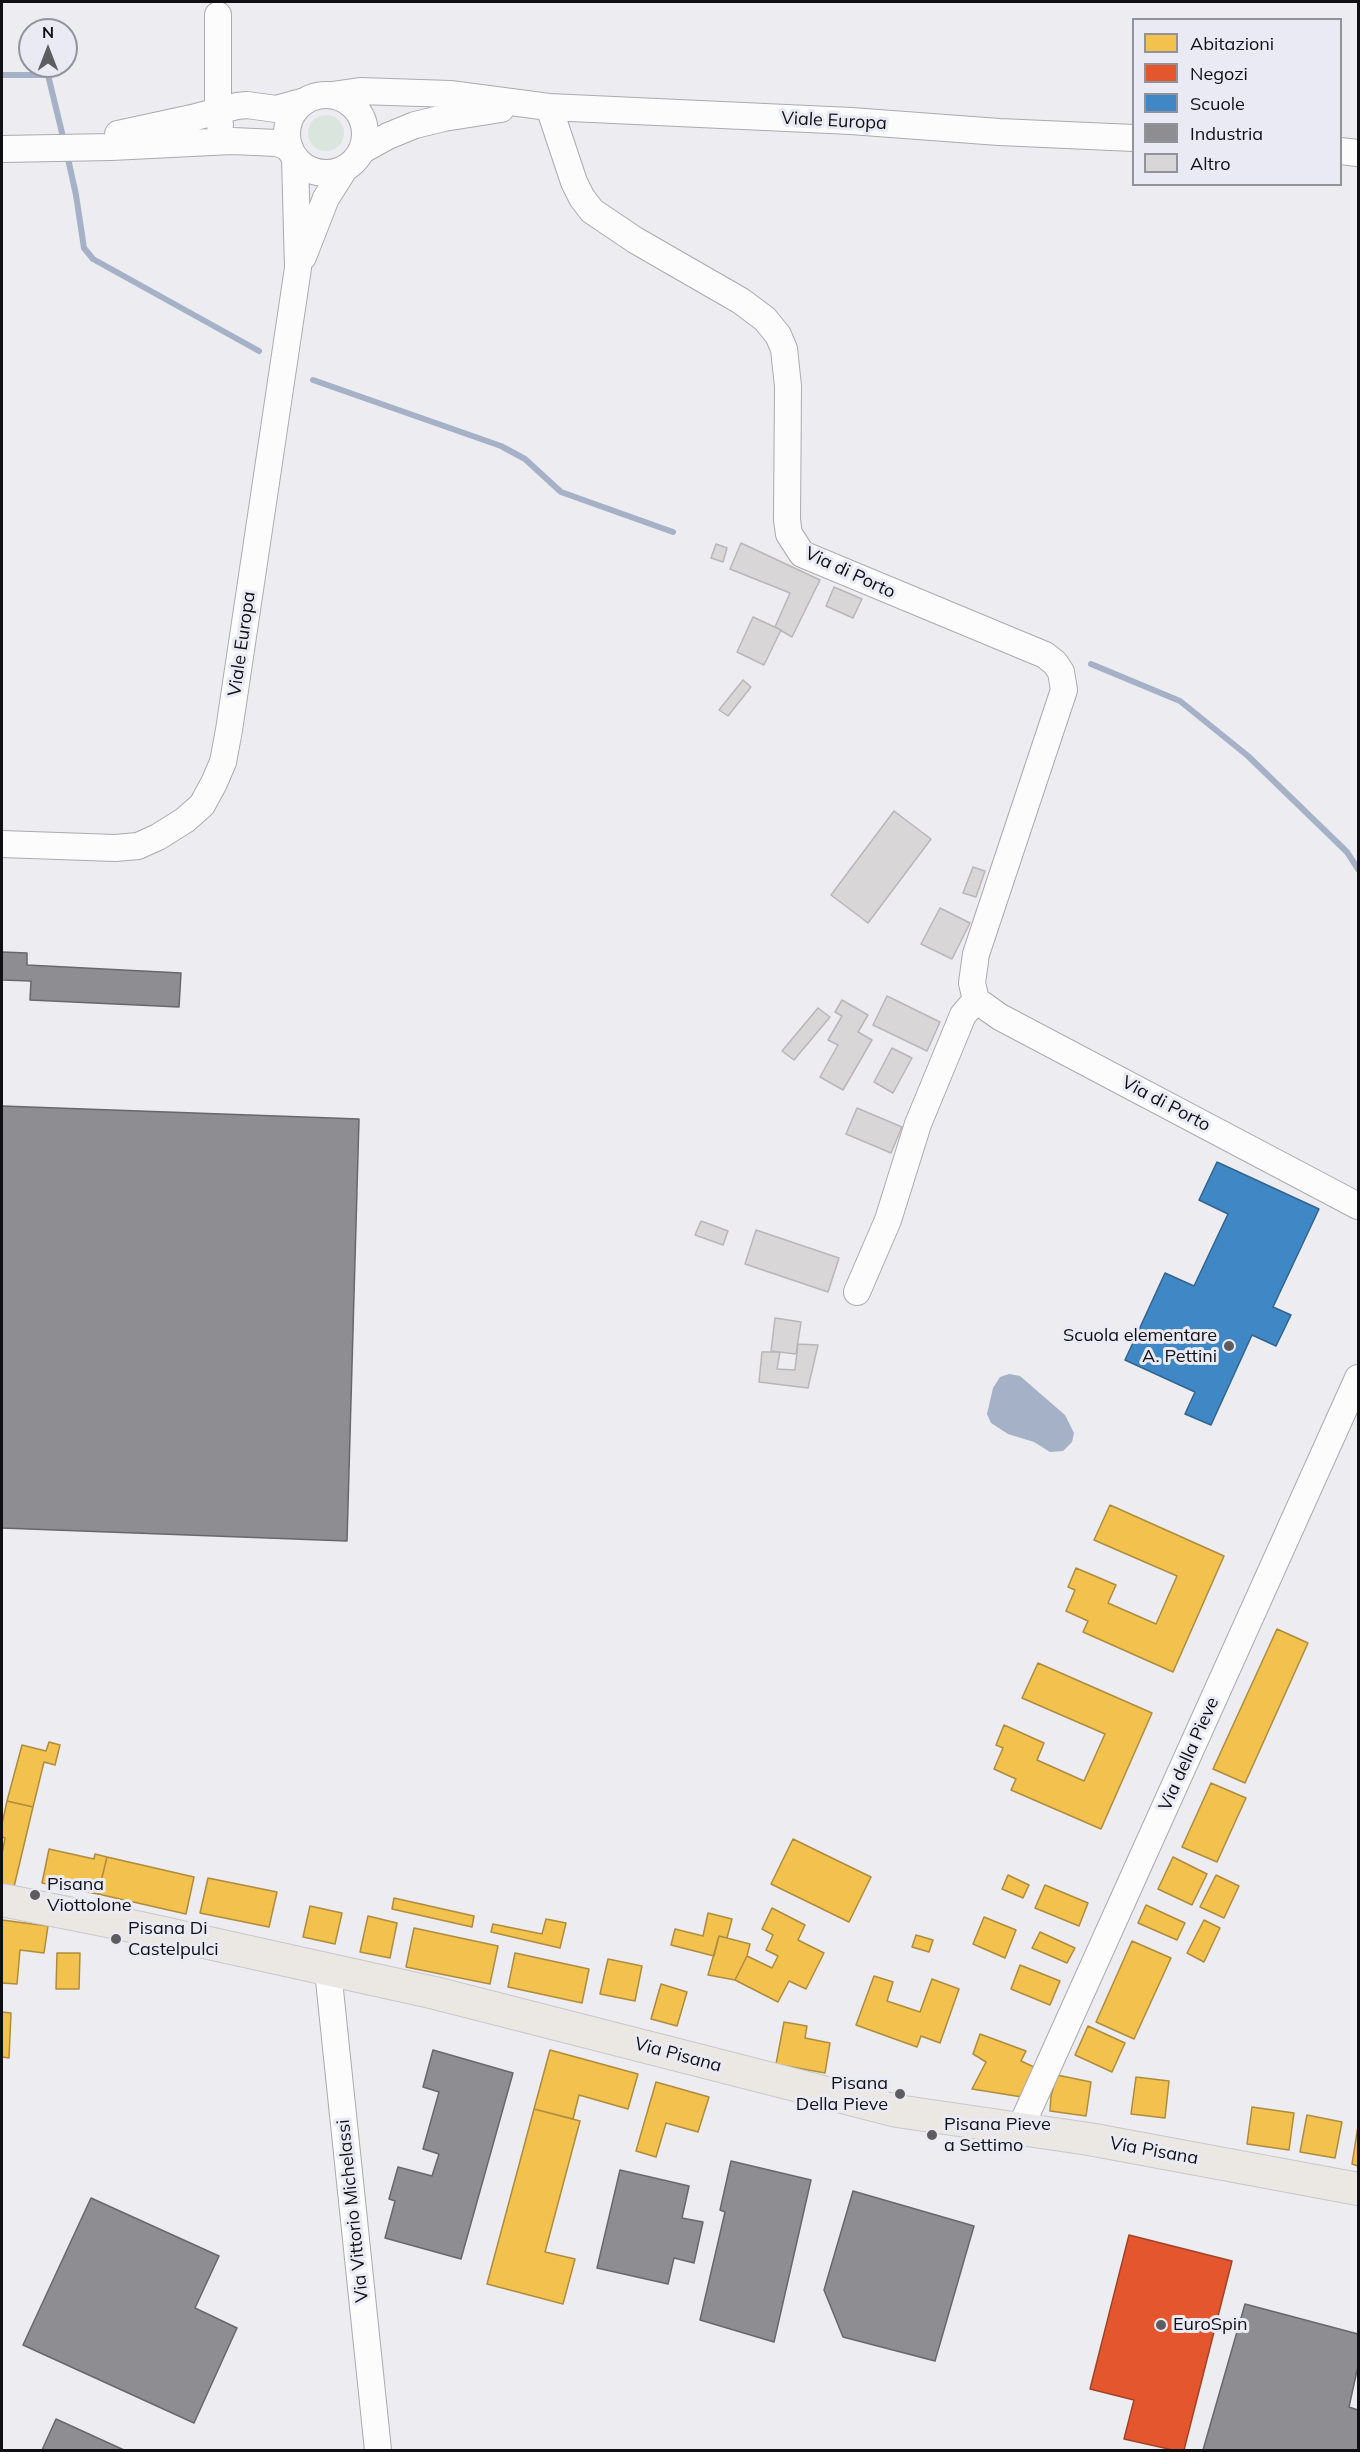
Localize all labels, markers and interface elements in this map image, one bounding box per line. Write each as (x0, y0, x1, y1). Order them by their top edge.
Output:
north arrow (18, 18, 78, 78)
legend (1132, 18, 1342, 186)
text: N (42, 22, 54, 42)
text: Abitazioni (1190, 32, 1274, 55)
text: Negozi (1190, 62, 1248, 85)
text: Scuole (1190, 92, 1245, 115)
street label: Viale Europa (781, 107, 887, 135)
text: Industria (1190, 122, 1263, 145)
text: Altro (1190, 152, 1231, 175)
street label: Via di Porto (801, 543, 899, 603)
street label: Viale Europa (224, 590, 260, 698)
street label: Via di Porto (1118, 1072, 1214, 1136)
place label: Scuola elementare A. Pettini (1063, 1325, 1217, 1368)
marker: Scuola elementare A. Pettini (1222, 1339, 1236, 1353)
street label: Via della Pieve (1154, 1694, 1224, 1814)
place label: Pisana Viottolone (47, 1874, 131, 1916)
marker: Pisana Viottolone (28, 1888, 42, 1902)
place label: Pisana Di Castelpulci (128, 1918, 219, 1960)
marker: Pisana Di Castelpulci (109, 1932, 123, 1946)
street label: Via Pisana (632, 2033, 724, 2077)
place label: Pisana Della Pieve (796, 2073, 888, 2116)
marker: Pisana Della Pieve (893, 2087, 907, 2101)
place label: Pisana Pieve a Settimo (944, 2114, 1051, 2156)
street label: Via Vittorio Michelassi (333, 2119, 373, 2303)
marker: Pisana Pieve a Settimo (925, 2128, 939, 2142)
street label: Via Pisana (1108, 2133, 1200, 2169)
place label: EuroSpin (1173, 2314, 1248, 2336)
marker: EuroSpin (1154, 2318, 1168, 2332)

